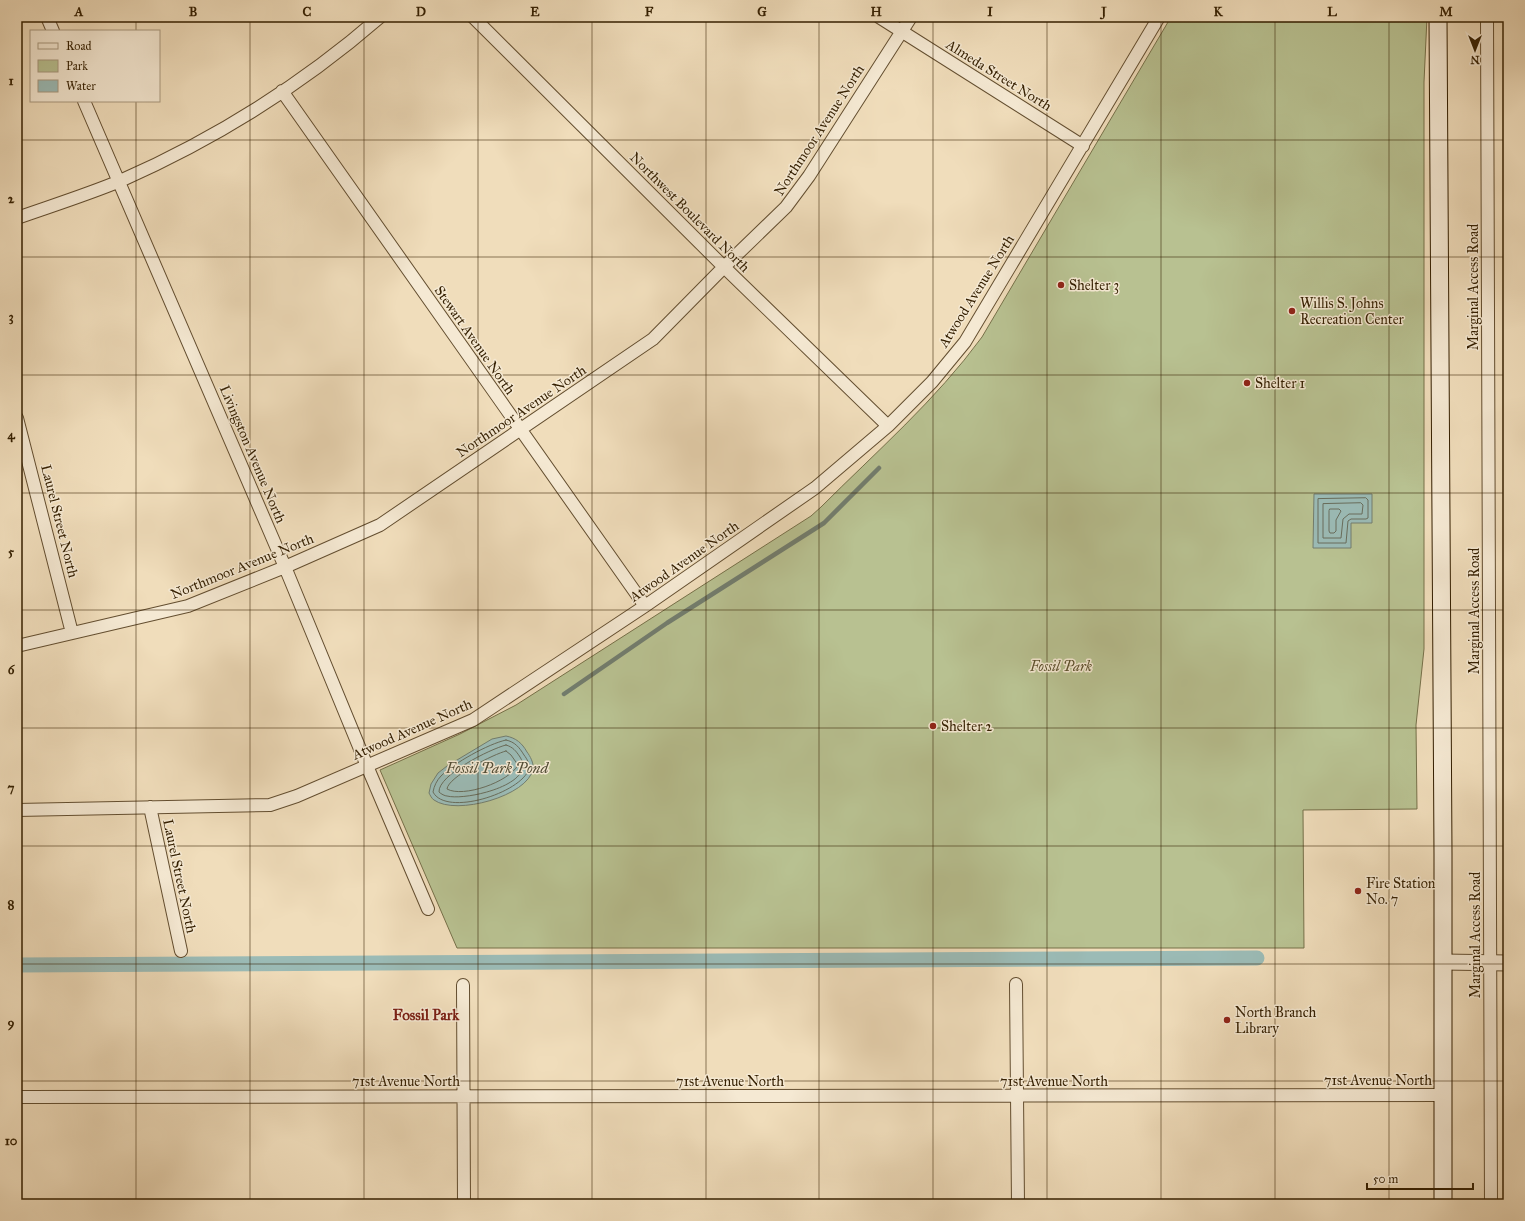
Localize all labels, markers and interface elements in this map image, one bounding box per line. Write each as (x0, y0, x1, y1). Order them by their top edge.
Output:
text: A (74, 4, 84, 20)
text: B (189, 4, 198, 20)
text: C (303, 4, 312, 20)
text: D (416, 4, 426, 20)
text: E (530, 4, 540, 20)
text: F (645, 4, 654, 20)
text: G (757, 4, 767, 20)
text: H (870, 4, 882, 20)
text: I (987, 4, 993, 20)
text: J (1099, 4, 1107, 20)
text: K (1213, 4, 1223, 20)
text: L (1327, 4, 1337, 20)
text: M (1439, 4, 1453, 20)
legend (30, 30, 160, 102)
north arrow (1455, 30, 1495, 70)
street label: Almeda Street North (942, 36, 1055, 115)
text: Road (66, 39, 92, 53)
text: N (1470, 53, 1480, 66)
text: Park (66, 59, 88, 73)
street label: Northmoor Avenue North (771, 61, 868, 199)
text: 1 (8, 73, 14, 89)
text: Water (66, 79, 96, 93)
street label: Northwest Boulevard North (626, 149, 753, 276)
text: 2 (8, 191, 15, 207)
street label: Marginal Access Road (1465, 224, 1482, 350)
street label: Atwood Avenue North (934, 232, 1018, 352)
place label: Shelter 3 (1069, 277, 1119, 294)
marker: Shelter 3 (1056, 280, 1066, 290)
street label: Stewart Avenue North (431, 283, 519, 398)
place label: Willis S. Johns Recreation Center (1300, 295, 1405, 328)
marker: Willis S. Johns Recreation Center (1287, 306, 1297, 316)
text: 3 (8, 309, 14, 325)
street label: Northmoor Avenue North (453, 362, 590, 461)
place label: Shelter 1 (1255, 375, 1305, 392)
marker: Shelter 1 (1242, 378, 1252, 388)
street label: Livingston Avenue North (216, 383, 289, 526)
text: 4 (7, 427, 15, 443)
street label: Laurel Street North (37, 463, 82, 580)
street label: Atwood Avenue North (626, 517, 742, 606)
street label: Northmoor Avenue North (168, 530, 316, 603)
text: 5 (8, 544, 15, 560)
street label: Marginal Access Road (1466, 548, 1483, 674)
park label: Fossil Park (1029, 658, 1093, 675)
text: 6 (8, 662, 16, 678)
street label: Atwood Avenue North (349, 695, 475, 764)
place label: Shelter 2 (941, 718, 992, 735)
marker: Shelter 2 (928, 721, 938, 731)
water label: Fossil Park Pond (445, 759, 549, 777)
text: 7 (8, 780, 15, 796)
street label: Laurel Street North (159, 818, 200, 935)
street label: Marginal Access Road (1467, 872, 1484, 998)
place label: Fire Station No. 7 (1366, 875, 1436, 908)
marker: Fire Station No. 7 (1353, 886, 1363, 896)
text: 8 (8, 897, 15, 913)
place label: North Branch Library (1235, 1004, 1317, 1037)
district label: Fossil Park (393, 1006, 460, 1024)
text: 9 (8, 1015, 15, 1031)
marker: North Branch Library (1222, 1015, 1232, 1025)
street label: 71st Avenue North (1324, 1072, 1432, 1089)
street label: 71st Avenue North (352, 1073, 460, 1090)
street label: 71st Avenue North (676, 1073, 784, 1090)
street label: 71st Avenue North (1000, 1073, 1108, 1090)
text: 10 (5, 1133, 18, 1149)
scale bar (1367, 1165, 1473, 1191)
text: 50 m (1373, 1172, 1398, 1186)

